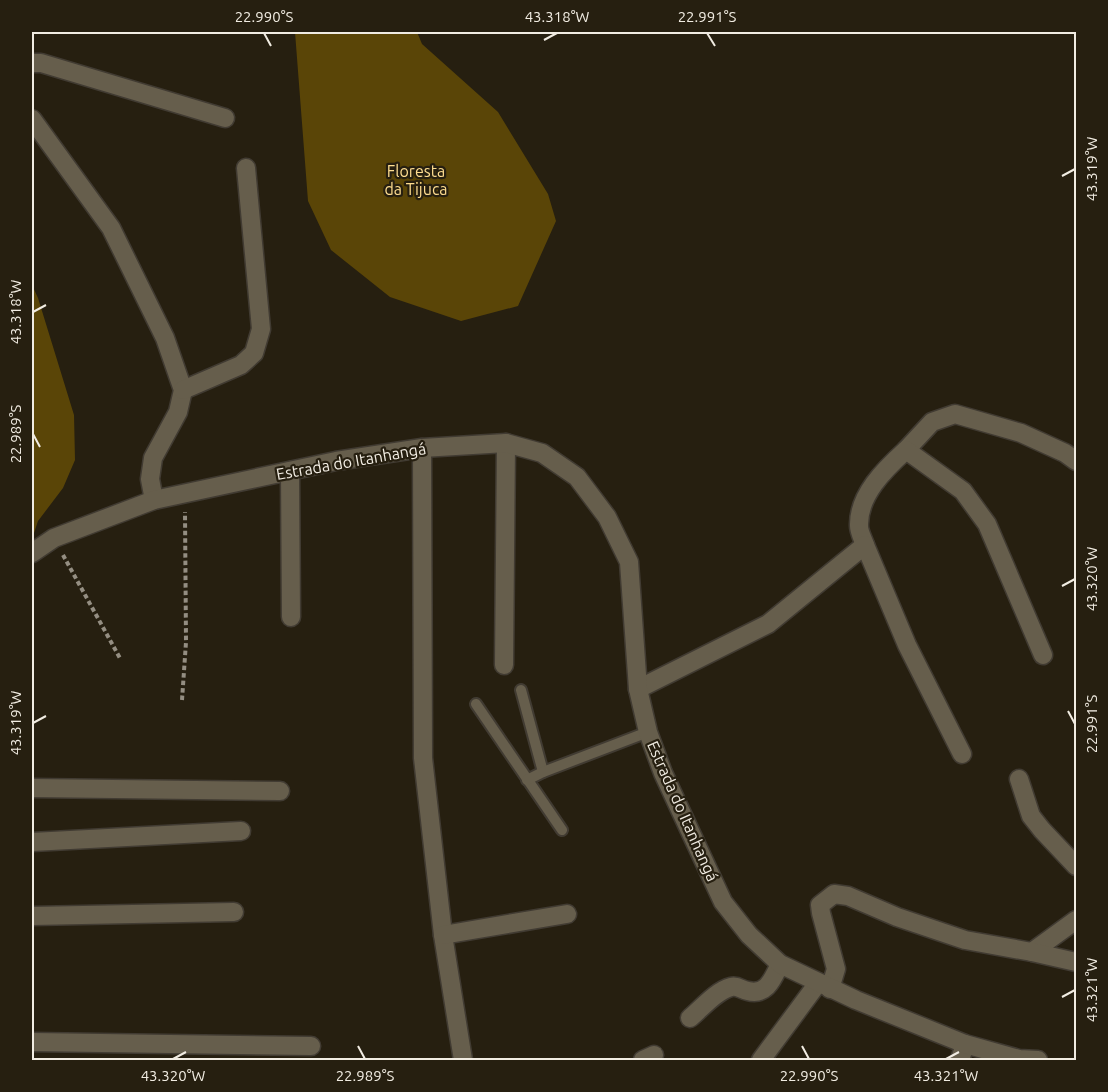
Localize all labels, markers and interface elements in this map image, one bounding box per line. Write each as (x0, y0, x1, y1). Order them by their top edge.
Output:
text: 22.990°S (235, 8, 293, 25)
text: 43.318°W (525, 8, 589, 25)
text: 22.991°S (678, 8, 736, 25)
text: 43.319°W (1083, 137, 1100, 201)
park label: Floresta da Tijuca (384, 162, 448, 198)
text: 43.318°W (7, 280, 24, 344)
text: 22.989°S (7, 405, 24, 463)
street label: Estrada do Itanhangá (275, 439, 427, 483)
text: 43.320°W (1083, 547, 1100, 611)
text: 43.319°W (7, 691, 24, 755)
text: 22.991°S (1083, 695, 1100, 753)
street label: Estrada do Itanhangá (644, 738, 722, 884)
text: 43.321°W (1083, 958, 1100, 1022)
text: 43.320°W (141, 1067, 205, 1084)
text: 22.989°S (336, 1067, 394, 1084)
text: 22.990°S (780, 1067, 838, 1084)
text: 43.321°W (914, 1067, 978, 1084)

